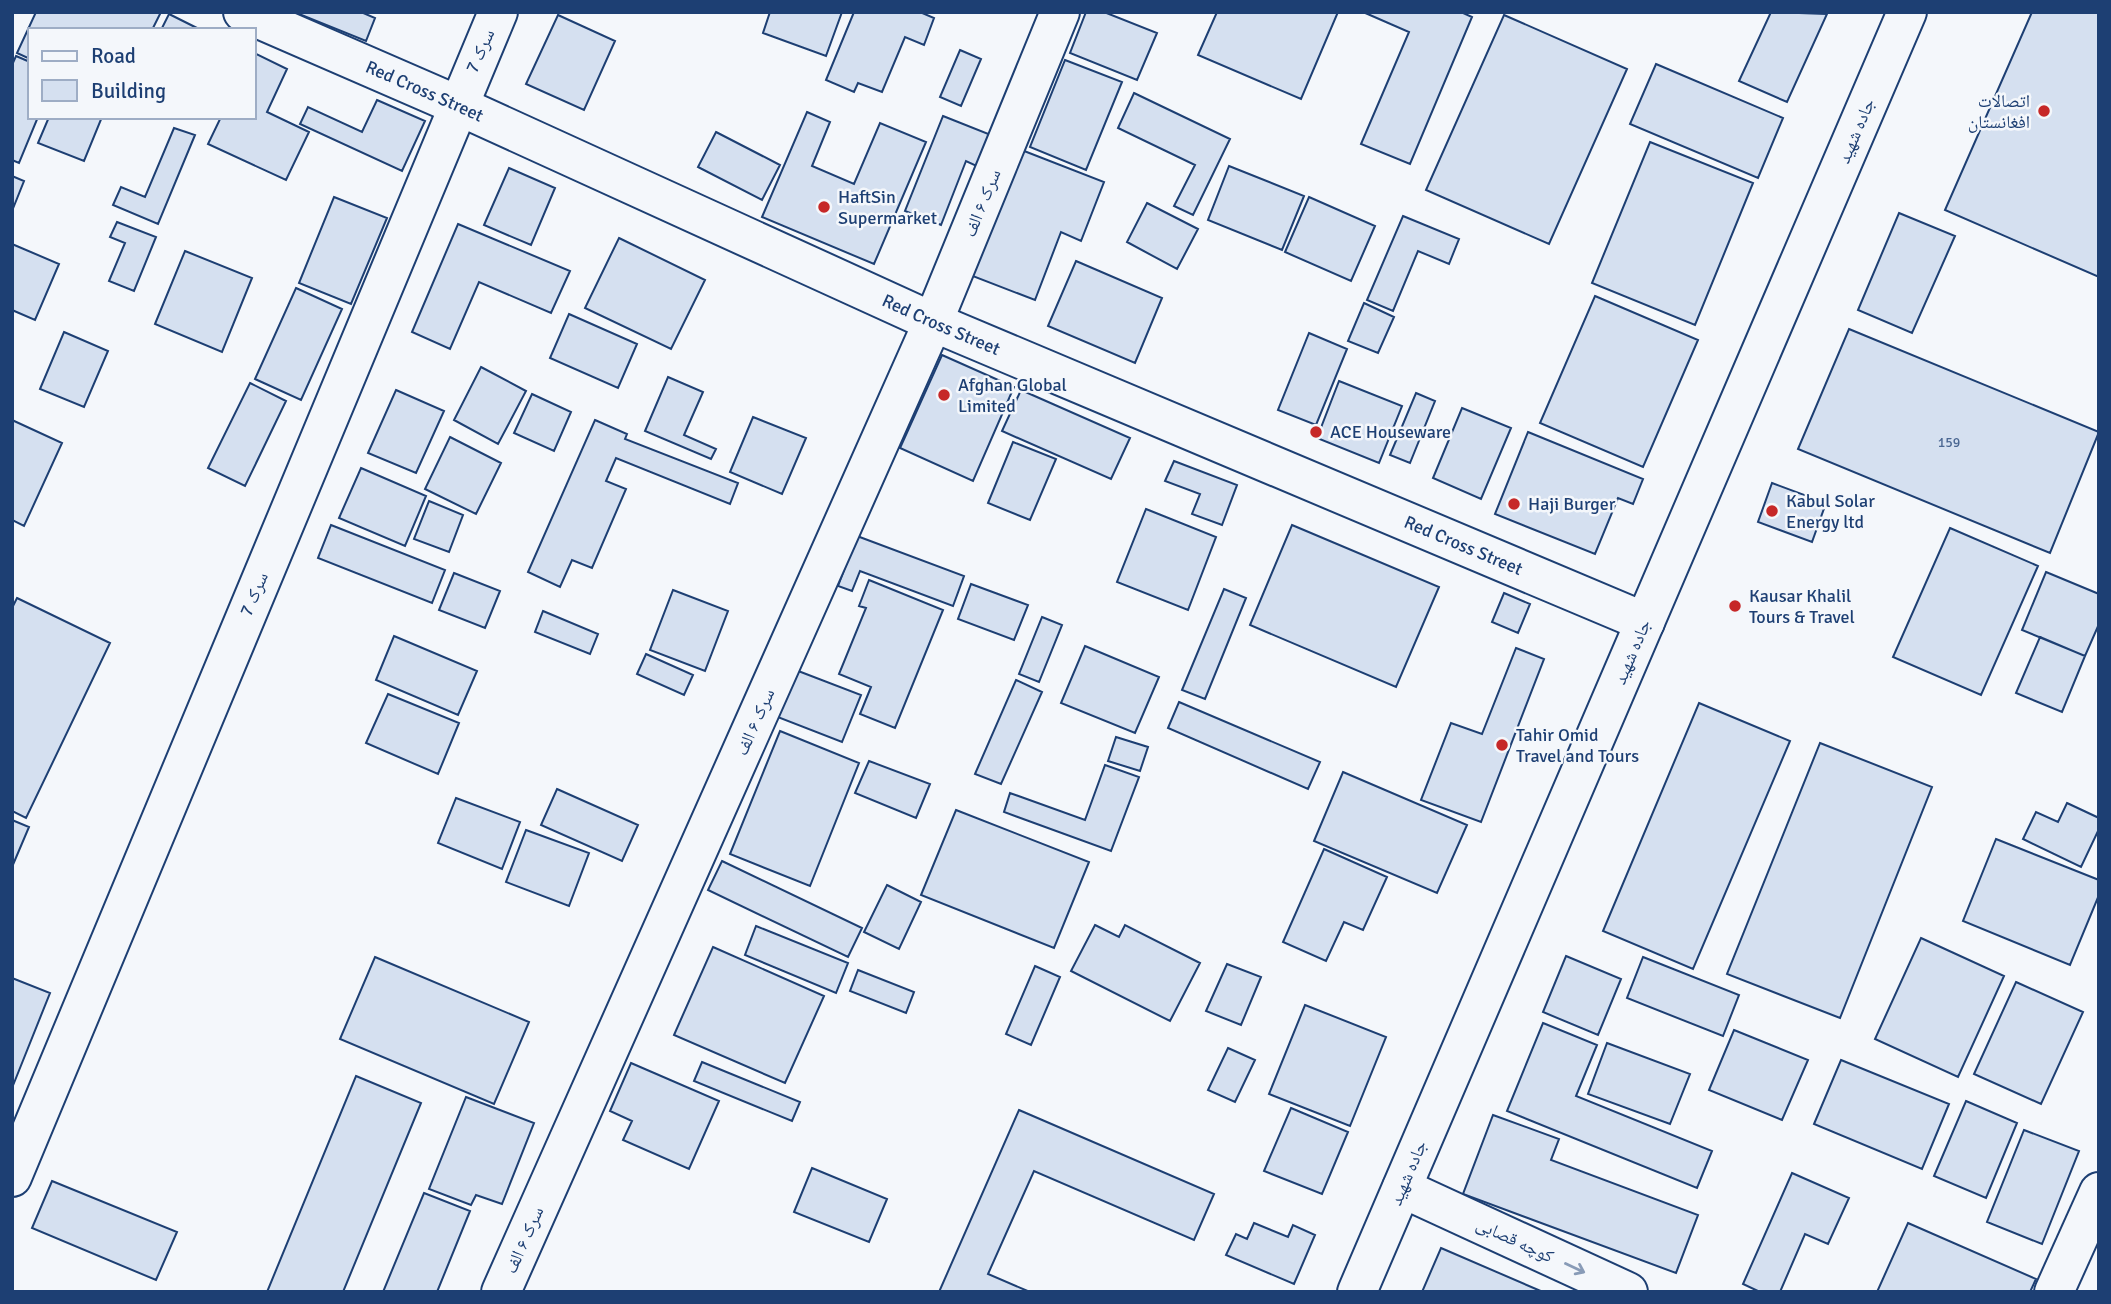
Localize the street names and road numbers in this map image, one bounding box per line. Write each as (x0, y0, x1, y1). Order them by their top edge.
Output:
street label: سرک 7 (461, 26, 499, 76)
street label: Red Cross Street (362, 56, 487, 127)
street label: جاده شهید (1832, 95, 1880, 167)
street label: سرک ۶ الف (959, 166, 1005, 240)
street label: Red Cross Street (879, 289, 1003, 360)
street label: Red Cross Street (1401, 511, 1526, 580)
street label: سرک 7 (235, 569, 273, 619)
street label: جاده شهید (1608, 616, 1656, 688)
street label: سرک ۶ الف (731, 685, 779, 759)
street label: جاده شهید (1384, 1137, 1432, 1209)
street label: سرک ۶ الف (500, 1203, 548, 1277)
street label: کوچه قصابی (1473, 1213, 1558, 1268)

